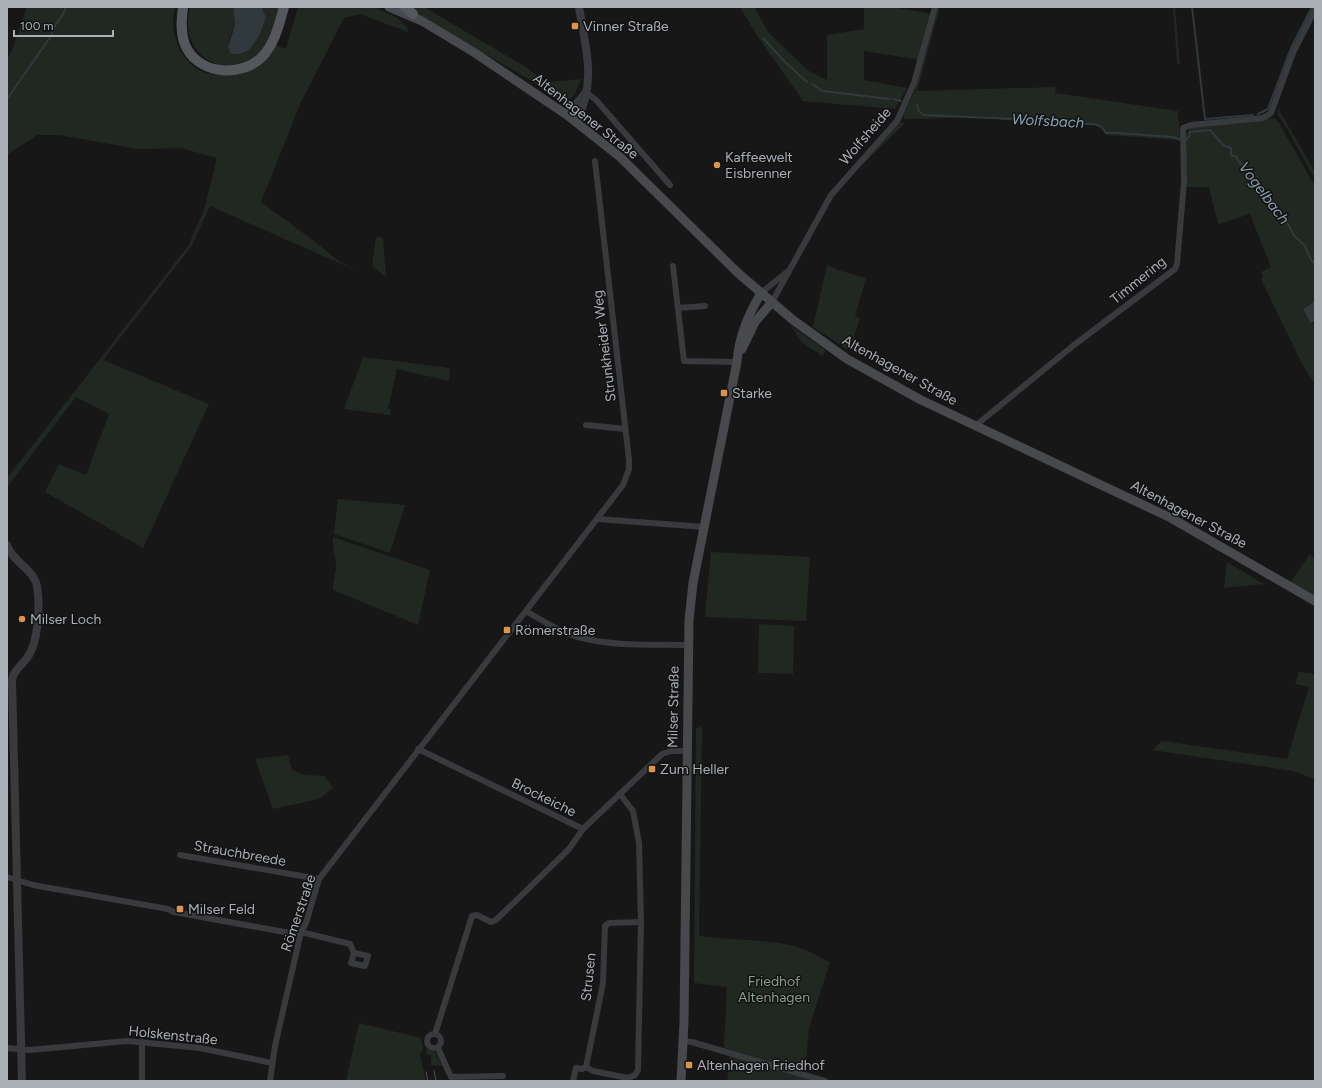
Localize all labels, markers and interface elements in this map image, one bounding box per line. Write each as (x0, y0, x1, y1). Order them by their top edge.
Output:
scale bar (14, 12, 113, 38)
place label: Vinner Straße (583, 18, 669, 35)
text: 100 m (20, 19, 54, 33)
marker: Vinner Straße (570, 21, 580, 31)
street label: Altenhagener Straße (530, 70, 642, 163)
street label: Wolfsheide (836, 104, 895, 168)
water label: Wolfsbach (1011, 110, 1085, 132)
place label: Kaffeewelt Eisbrenner (725, 149, 793, 182)
water label: Vogelbach (1235, 158, 1293, 228)
marker: Kaffeewelt Eisbrenner (712, 160, 722, 170)
street label: Timmering (1107, 253, 1169, 308)
street label: Strunkheider Weg (589, 289, 620, 403)
street label: Altenhagener Straße (839, 332, 961, 409)
place label: Starke (732, 385, 772, 402)
marker: Starke (719, 388, 729, 398)
street label: Altenhagener Straße (1128, 477, 1250, 552)
place label: Milser Loch (30, 611, 102, 628)
marker: Milser Loch (17, 614, 27, 624)
place label: Römerstraße (515, 622, 596, 639)
marker: Römerstraße (502, 625, 512, 635)
street label: Milser Straße (664, 666, 683, 748)
place label: Zum Heller (660, 761, 729, 778)
marker: Zum Heller (647, 764, 657, 774)
street label: Brockeiche (509, 775, 579, 820)
street label: Strauchbreede (193, 837, 288, 870)
street label: Römerstraße (277, 872, 320, 954)
place label: Milser Feld (188, 901, 255, 918)
marker: Milser Feld (175, 904, 185, 914)
street label: Strusen (578, 952, 600, 1002)
park label: Friedhof Altenhagen (738, 973, 810, 1006)
street label: Holskenstraße (128, 1022, 219, 1049)
place label: Altenhagen Friedhof (697, 1057, 826, 1074)
marker: Altenhagen Friedhof (684, 1060, 694, 1070)

